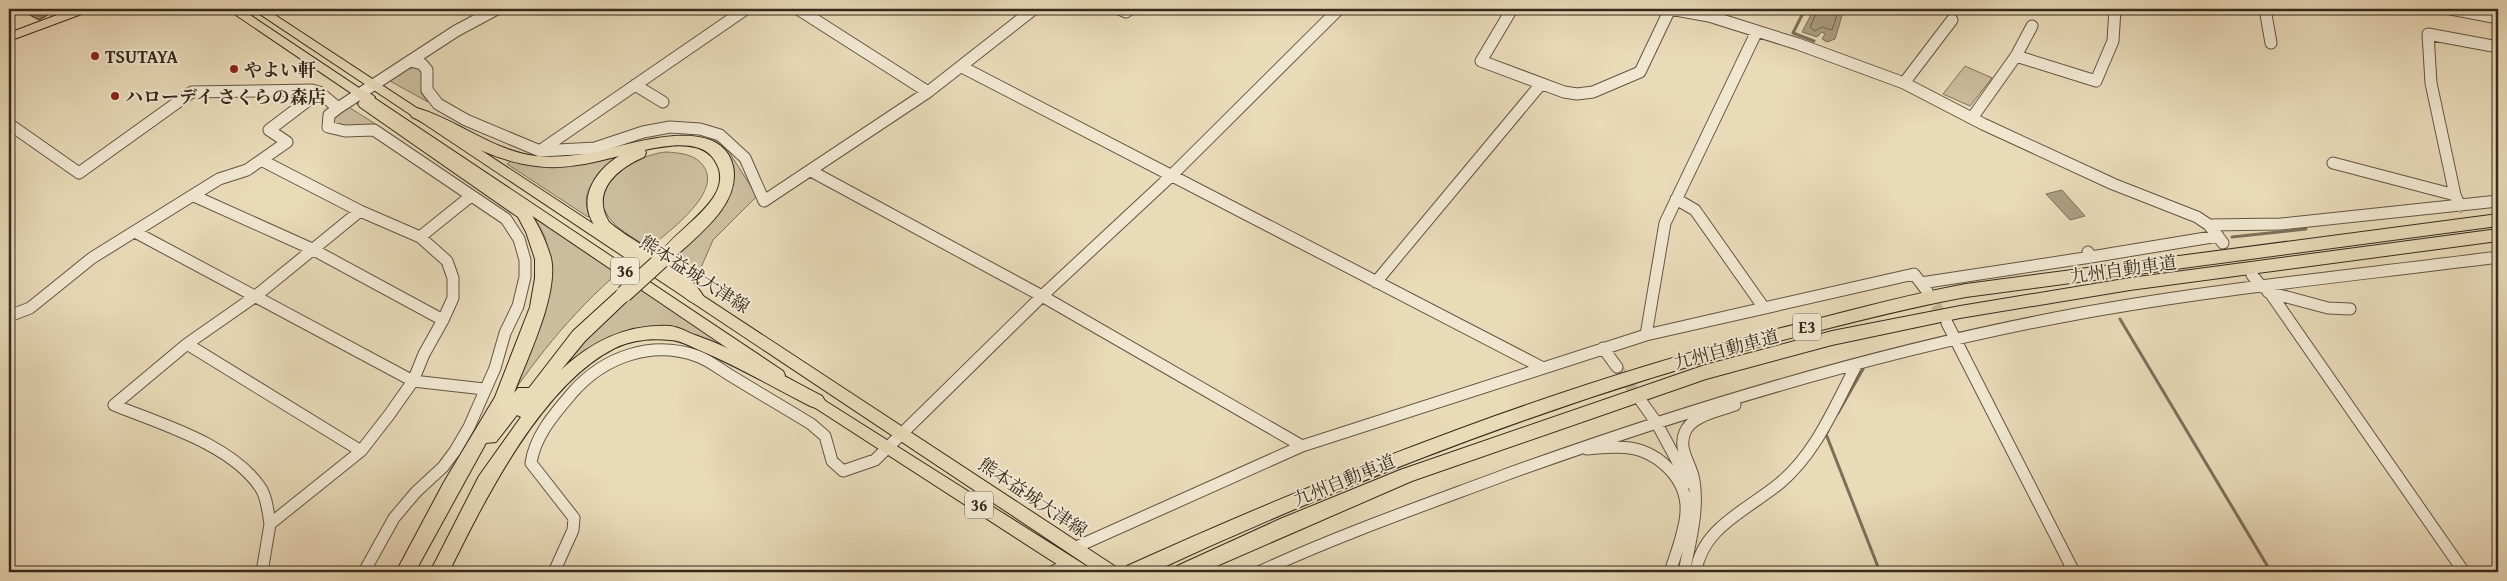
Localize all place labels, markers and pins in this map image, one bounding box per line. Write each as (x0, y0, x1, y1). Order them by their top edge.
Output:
place label: TSUTAYA (105, 43, 178, 70)
marker: TSUTAYA (89, 50, 101, 62)
place label: やよい軒 (244, 56, 316, 83)
marker: やよい軒 (228, 63, 240, 75)
place label: ハローデイ さくらの森店 (125, 83, 326, 110)
marker: ハローデイ さくらの森店 (109, 90, 121, 102)

